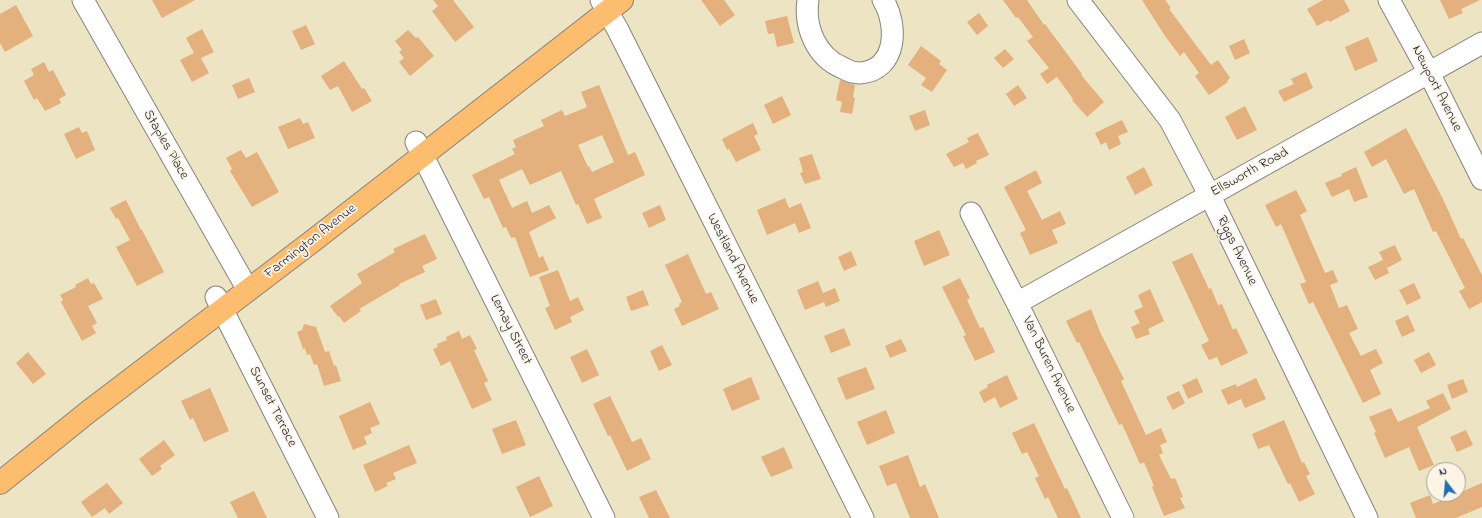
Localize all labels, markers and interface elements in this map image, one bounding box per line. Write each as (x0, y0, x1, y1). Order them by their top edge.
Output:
street label: Newport Avenue (1407, 43, 1465, 135)
street label: Staples Place (138, 107, 192, 183)
street label: Ellsworth Road (1208, 145, 1292, 201)
street label: Farmington Avenue (262, 201, 360, 283)
street label: Westland Avenue (702, 211, 762, 307)
street label: Riggs Avenue (1212, 213, 1260, 289)
street label: Lemay Street (485, 292, 535, 368)
street label: Van Buren Avenue (1017, 314, 1079, 416)
street label: Sunset Terrace (244, 364, 300, 450)
north arrow (1426, 462, 1466, 502)
text: N (1437, 463, 1449, 480)

